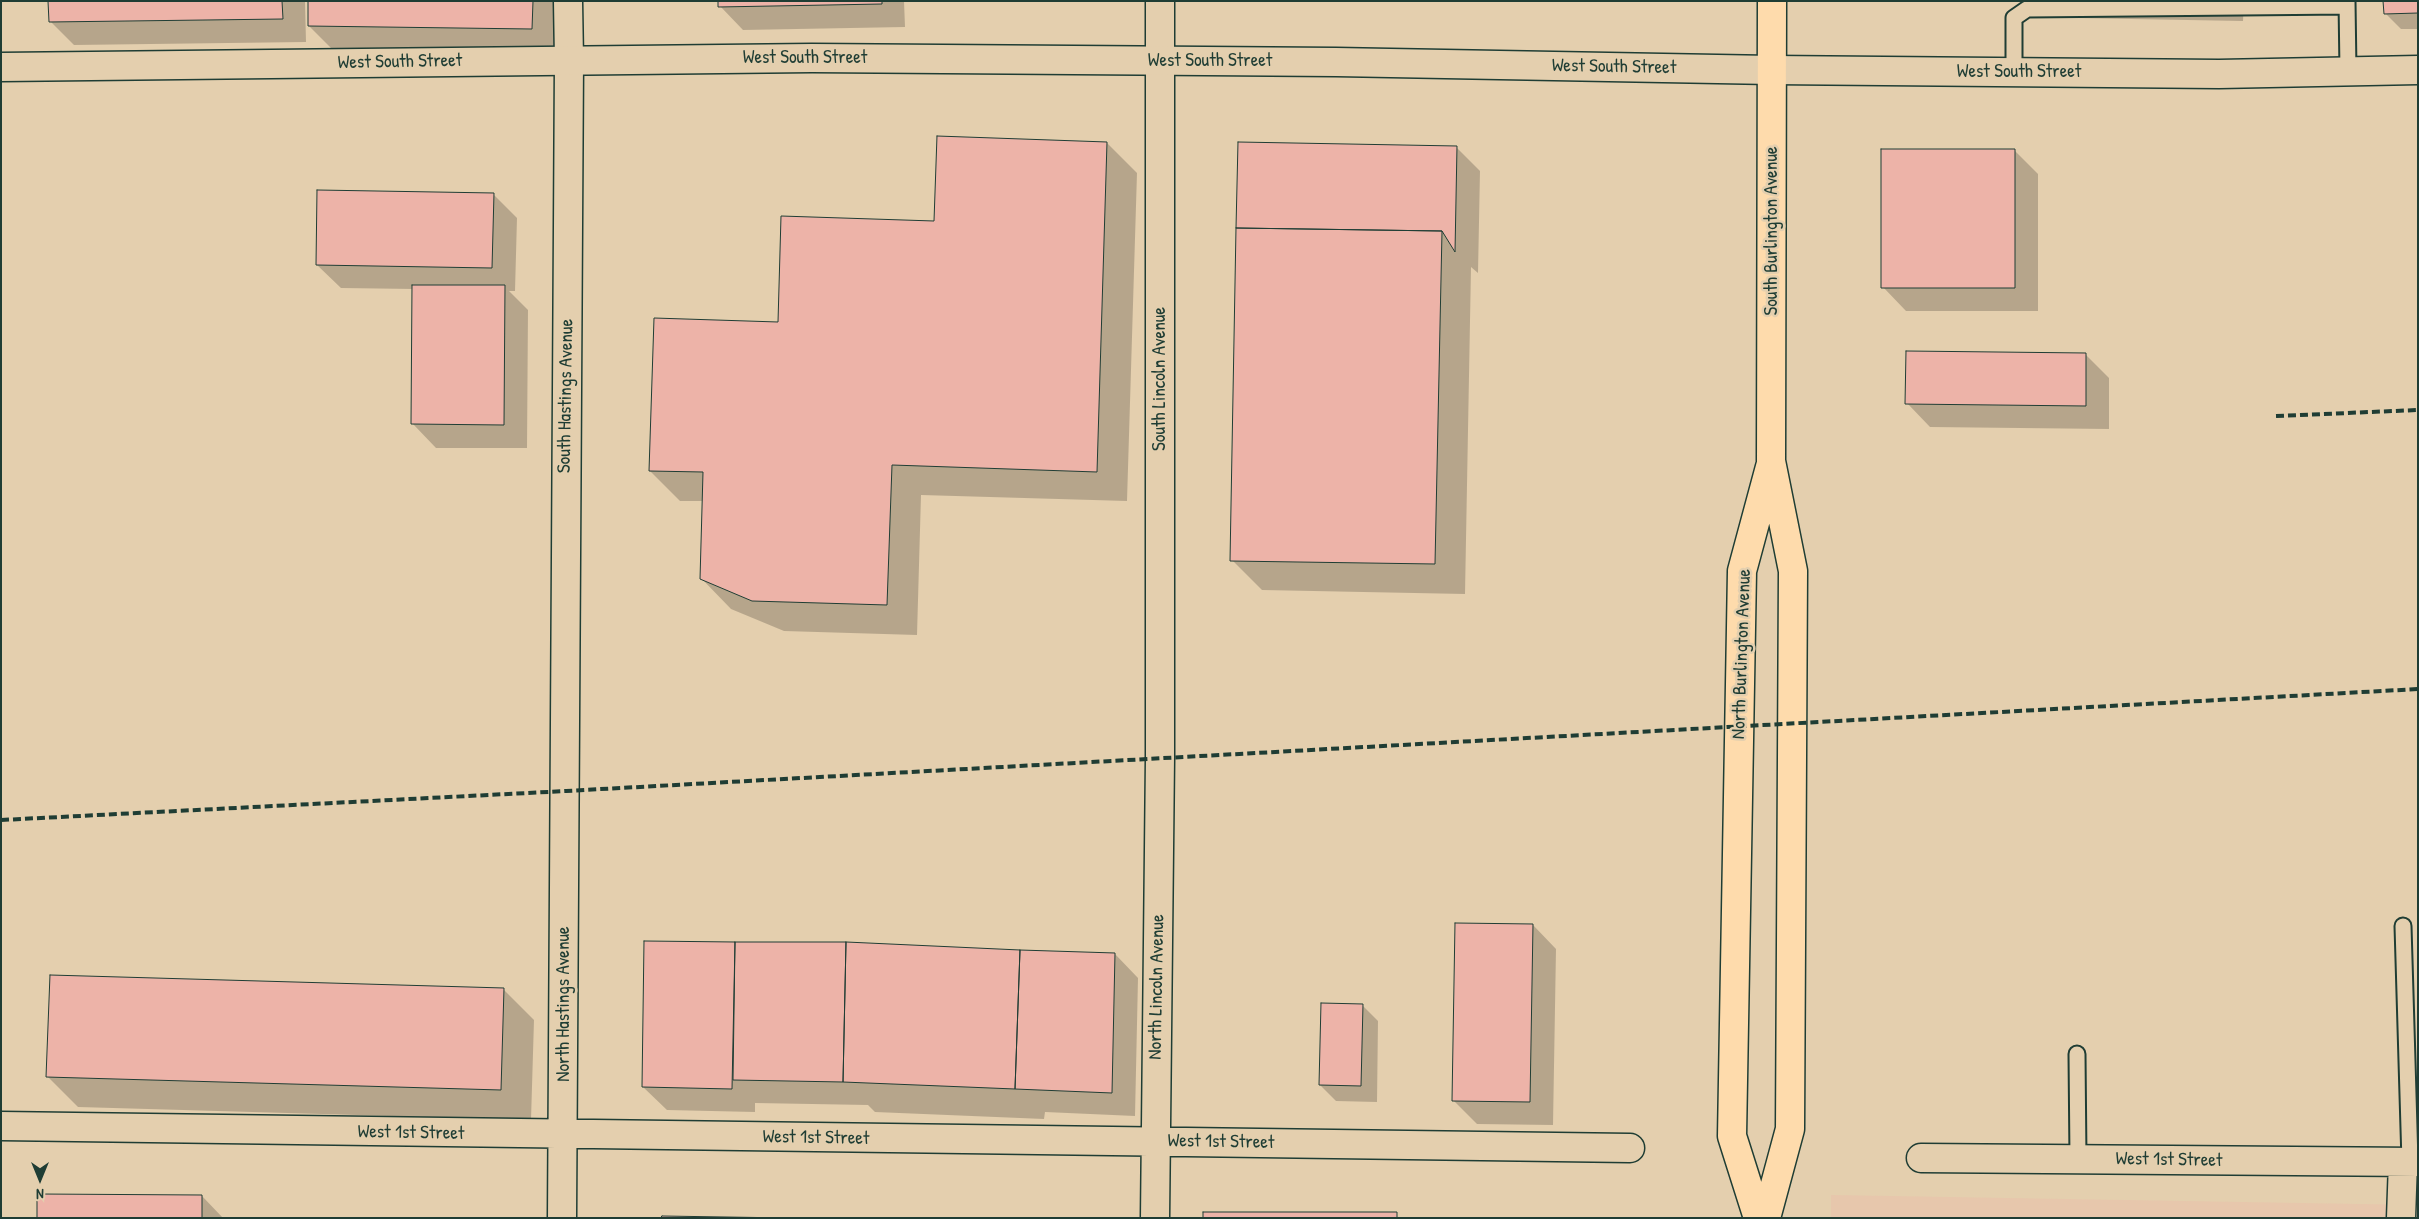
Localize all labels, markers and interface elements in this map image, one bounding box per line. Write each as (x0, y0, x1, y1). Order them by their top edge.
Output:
street label: West South Street (743, 47, 867, 69)
street label: West South Street (338, 50, 462, 74)
street label: West South Street (1148, 50, 1272, 72)
street label: West South Street (1552, 55, 1676, 79)
street label: West South Street (1957, 61, 2081, 83)
street label: South Burlington Avenue (1761, 146, 1783, 316)
street label: South Lincoln Avenue (1149, 307, 1171, 451)
street label: South Hastings Avenue (553, 319, 579, 473)
street label: North Burlington Avenue (1728, 569, 1756, 739)
street label: North Lincoln Avenue (1144, 914, 1170, 1060)
street label: North Hastings Avenue (553, 926, 575, 1082)
street label: West 1st Street (357, 1121, 465, 1145)
street label: West 1st Street (762, 1126, 870, 1150)
street label: West 1st Street (1167, 1130, 1275, 1154)
street label: West 1st Street (2115, 1148, 2223, 1172)
north arrow (15, 1154, 65, 1204)
text: N (36, 1185, 44, 1204)

